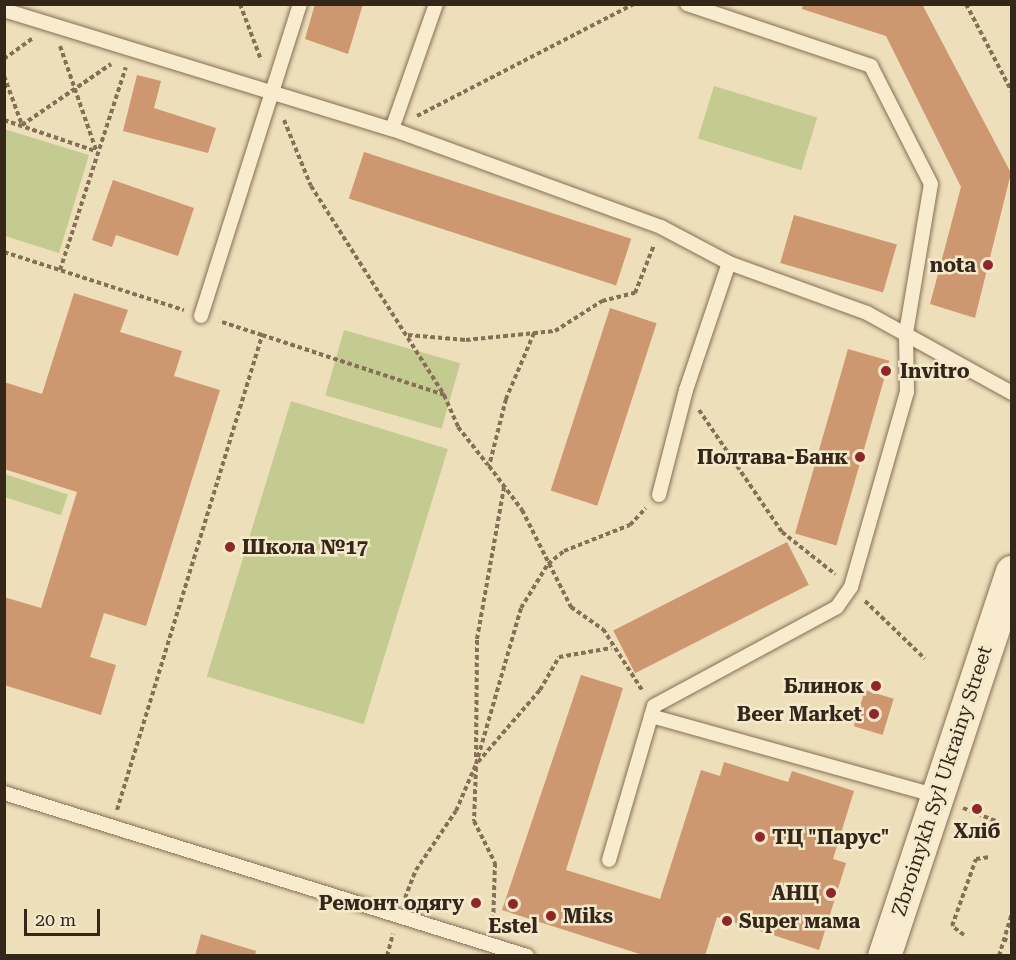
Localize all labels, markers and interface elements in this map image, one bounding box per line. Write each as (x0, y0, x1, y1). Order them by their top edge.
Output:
place label: nota (930, 253, 976, 277)
marker: nota (981, 258, 995, 272)
place label: Invitro (900, 359, 970, 383)
marker: Invitro (877, 362, 895, 380)
place label: Полтава-Банк (697, 445, 848, 469)
marker: Полтава-Банк (853, 450, 867, 464)
place label: Школа №17 (242, 535, 368, 559)
marker: Школа №17 (223, 540, 237, 554)
street label: Zbroinykh Syl Ukrainy Street (887, 643, 997, 919)
place label: Блинок (784, 674, 864, 698)
marker: Блинок (869, 679, 883, 693)
place label: Beer Market (737, 702, 862, 726)
marker: Beer Market (867, 707, 881, 721)
marker: Хліб (970, 802, 984, 816)
place label: Хліб (954, 819, 1000, 843)
place label: ТЦ "Парус" (772, 825, 889, 849)
marker: ТЦ "Парус" (753, 830, 767, 844)
place label: АНЦ (771, 881, 819, 905)
marker: АНЦ (824, 886, 838, 900)
place label: Ремонт одягу (319, 891, 464, 915)
marker: Ремонт одягу (469, 896, 483, 910)
scale bar (27, 897, 104, 935)
marker: Estel (506, 897, 520, 911)
place label: Miks (563, 904, 613, 928)
text: 20 m (35, 909, 76, 930)
marker: Miks (544, 909, 558, 923)
place label: Super мама (739, 909, 860, 933)
place label: Estel (488, 914, 538, 938)
marker: Super мама (720, 914, 734, 928)

